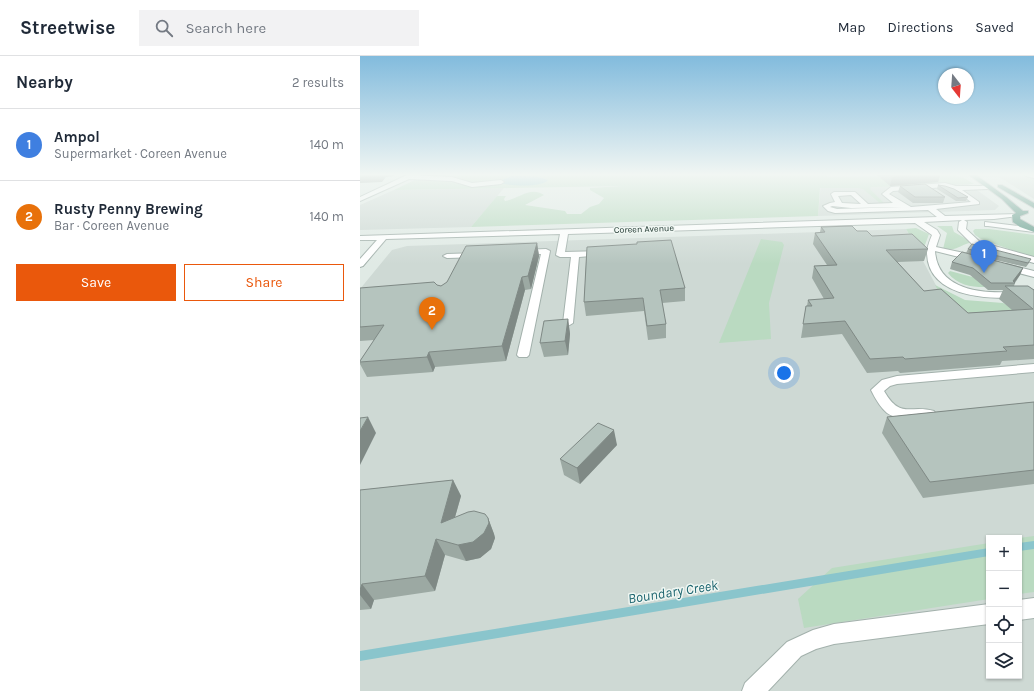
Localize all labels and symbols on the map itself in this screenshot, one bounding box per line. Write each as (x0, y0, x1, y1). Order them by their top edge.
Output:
north arrow (938, 68, 974, 104)
street label: Coreen Avenue (614, 223, 675, 235)
pin: 1 (971, 240, 997, 273)
pin: 2 (419, 297, 445, 330)
your location (774, 363, 794, 383)
water label: Boundary Creek (627, 576, 720, 608)

